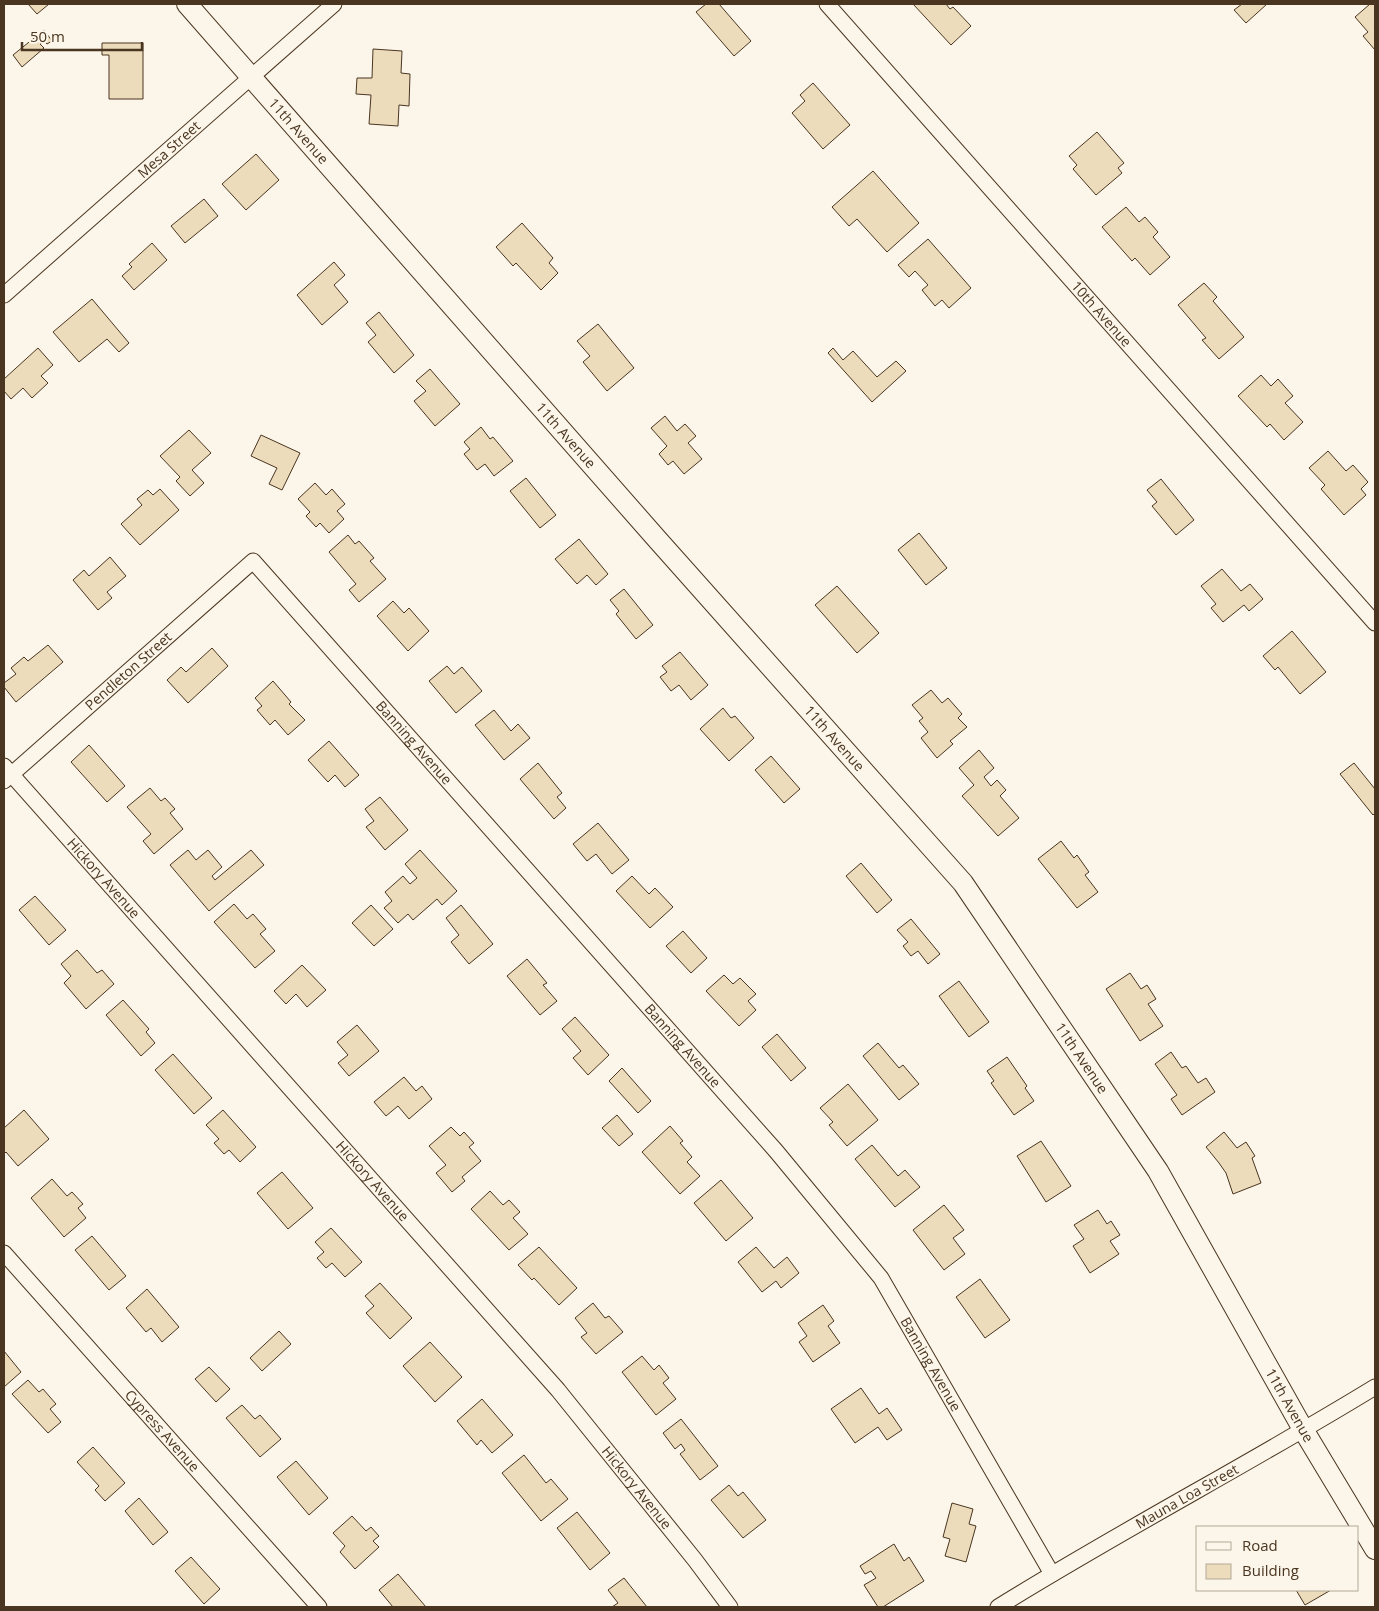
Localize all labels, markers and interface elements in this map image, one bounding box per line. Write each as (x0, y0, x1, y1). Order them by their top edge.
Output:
scale bar (22, 20, 142, 52)
text: 50 m (30, 26, 65, 46)
street label: 11th Avenue (265, 94, 333, 168)
street label: Mesa Street (133, 116, 204, 182)
street label: 10th Avenue (1067, 277, 1136, 351)
street label: 11th Avenue (532, 398, 600, 472)
street label: Pendleton Street (81, 627, 175, 714)
street label: Banning Avenue (372, 696, 457, 788)
street label: 11th Avenue (800, 701, 869, 775)
street label: Hickory Avenue (63, 834, 145, 922)
street label: Banning Avenue (641, 999, 725, 1092)
street label: 11th Avenue (1051, 1019, 1113, 1097)
street label: Hickory Avenue (332, 1136, 414, 1225)
street label: Banning Avenue (896, 1313, 966, 1415)
street label: 11th Avenue (1262, 1365, 1319, 1446)
street label: Cypress Avenue (121, 1385, 204, 1476)
street label: Hickory Avenue (598, 1442, 677, 1533)
street label: Mauna Loa Street (1132, 1459, 1242, 1533)
legend (1196, 1526, 1359, 1591)
text: Road (1242, 1535, 1278, 1555)
text: Building (1242, 1560, 1299, 1580)

